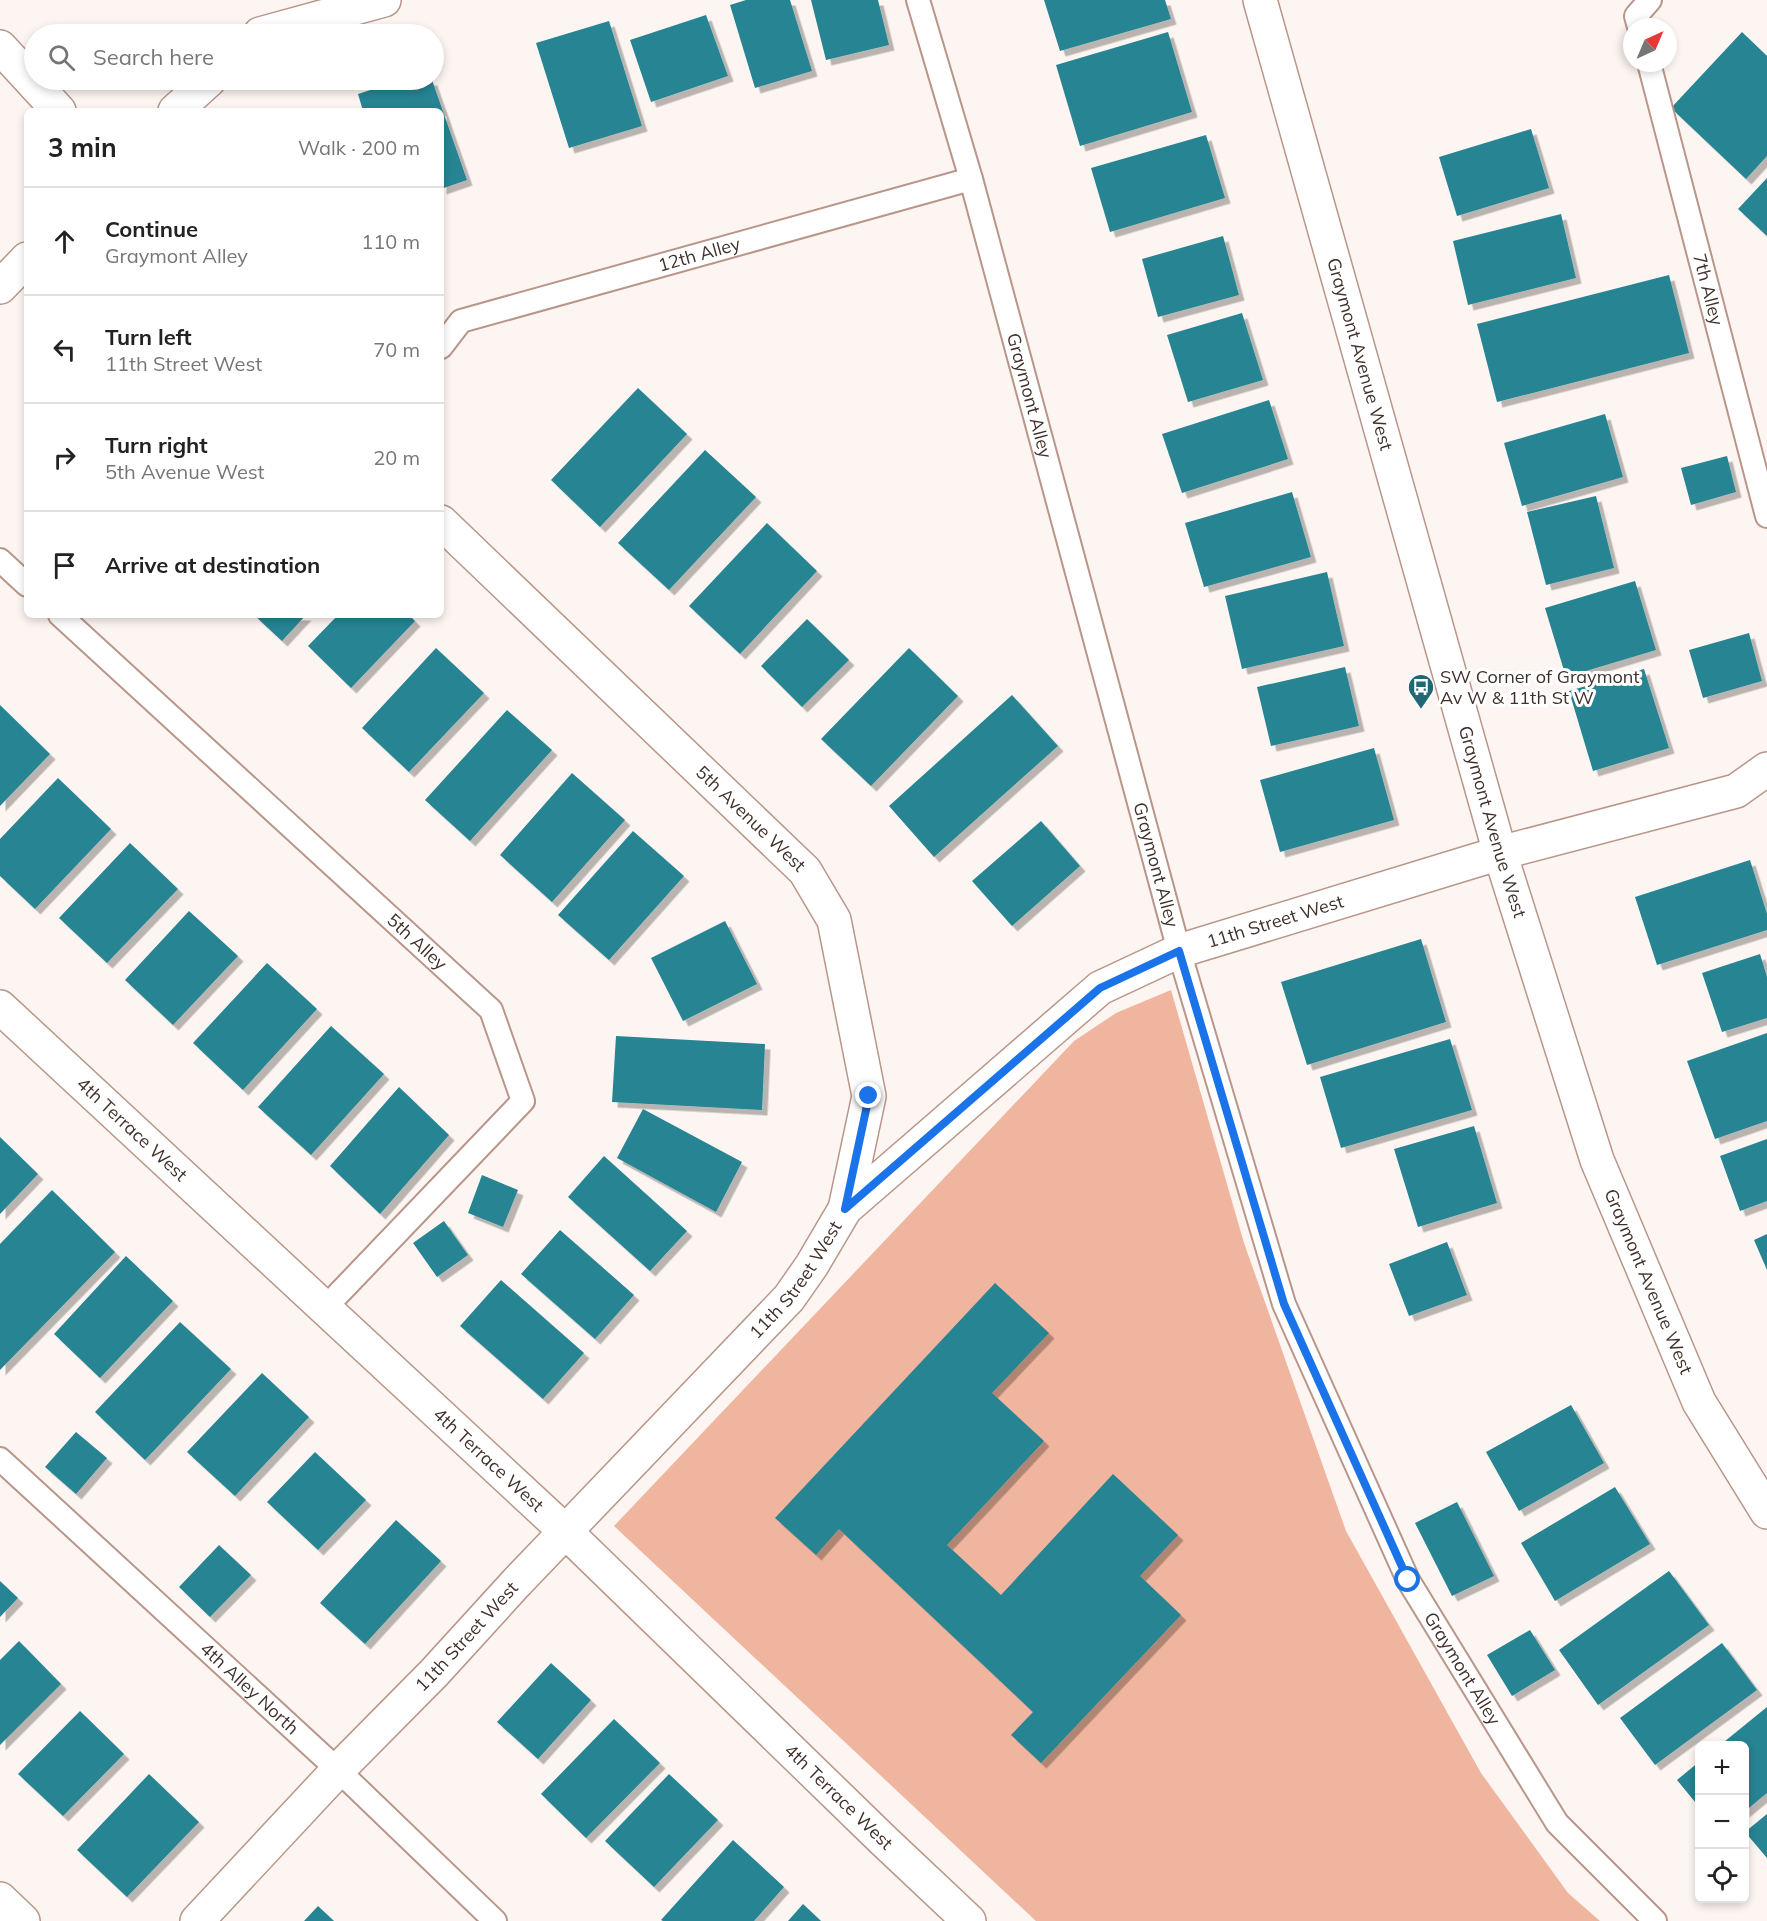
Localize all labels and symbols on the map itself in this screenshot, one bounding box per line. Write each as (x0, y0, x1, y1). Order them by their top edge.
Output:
north arrow (1623, 18, 1677, 72)
street label: 12th Alley (655, 232, 743, 277)
street label: 7th Alley (1688, 251, 1729, 328)
street label: Graymont Avenue West (1322, 255, 1398, 453)
street label: Graymont Alley (1002, 330, 1058, 461)
place label: SW Corner of Graymont Av W & 11th St W (1440, 665, 1640, 709)
bus stop icon: SW Corner of Graymont Av W & 11th St W (1406, 672, 1436, 710)
street label: Graymont Avenue West (1454, 723, 1532, 921)
street label: 5th Avenue West (691, 760, 811, 877)
street label: Graymont Alley (1128, 800, 1184, 930)
street label: 11th Street West (1204, 889, 1346, 953)
street label: 5th Alley (382, 908, 452, 975)
street label: 4th Terrace West (72, 1072, 192, 1186)
route end (855, 1082, 881, 1108)
street label: Graymont Avenue West (1599, 1185, 1698, 1378)
street label: 11th Street West (744, 1217, 846, 1343)
street label: 4th Terrace West (429, 1403, 549, 1516)
route start (1394, 1566, 1420, 1592)
street label: 11th Street West (410, 1576, 523, 1696)
street label: Graymont Alley (1419, 1607, 1506, 1730)
street label: 4th Alley North (196, 1637, 304, 1739)
street label: 4th Terrace West (780, 1738, 898, 1854)

